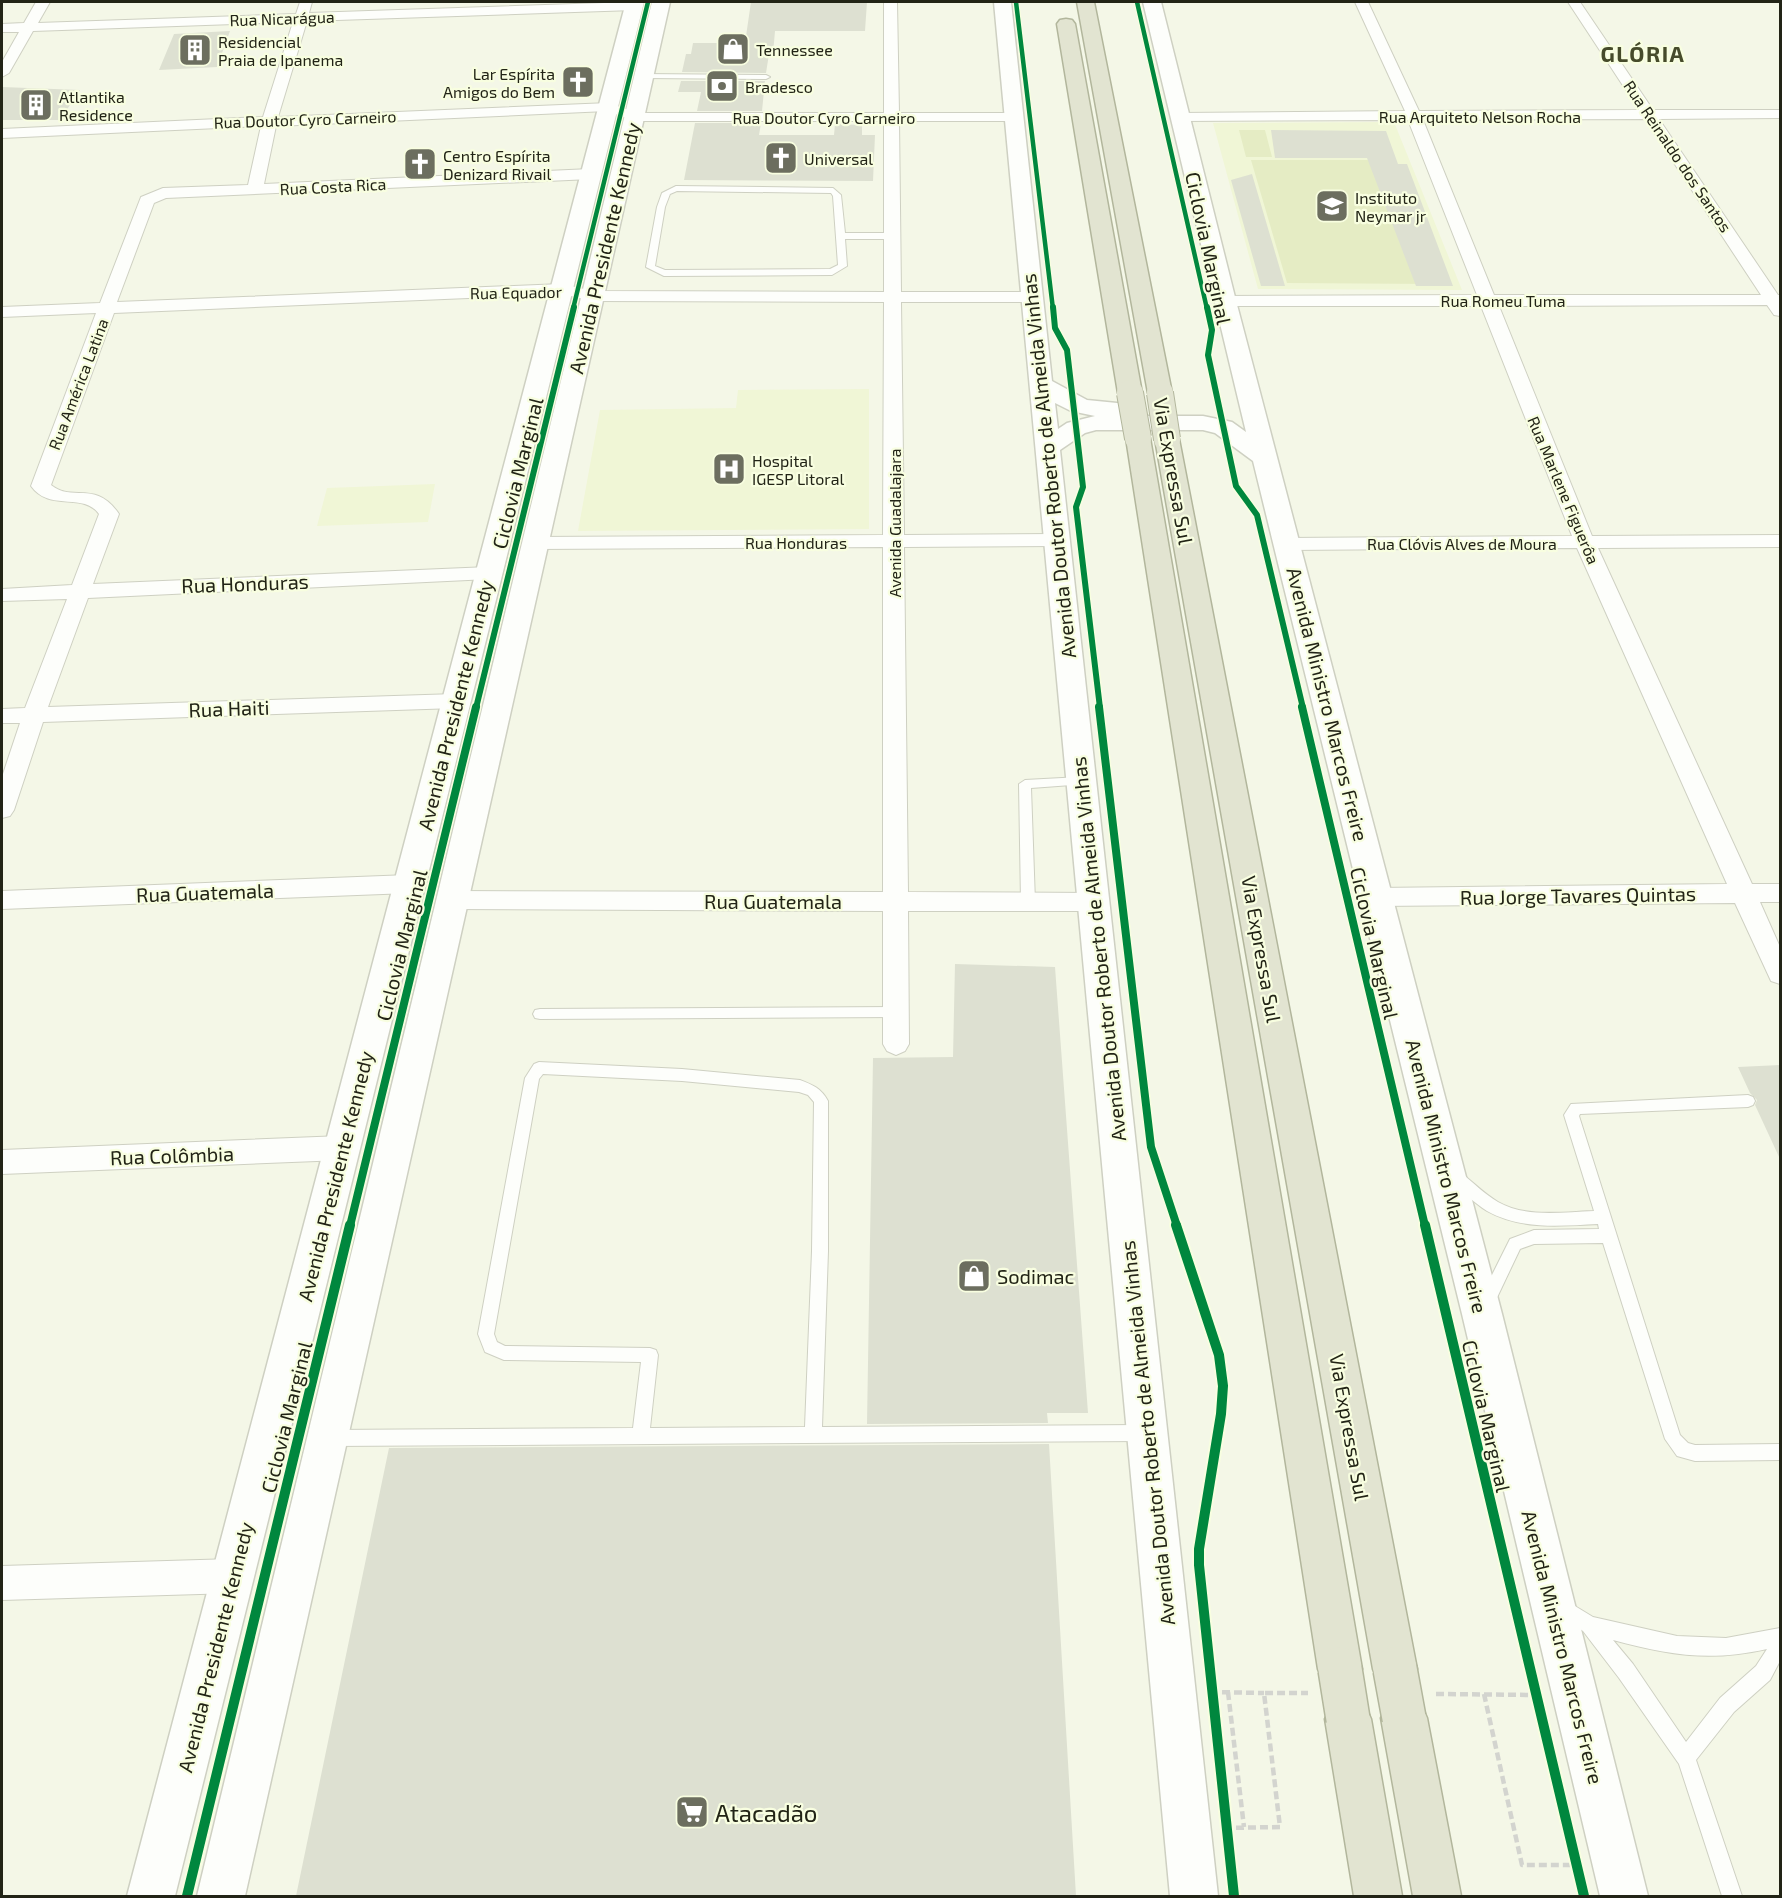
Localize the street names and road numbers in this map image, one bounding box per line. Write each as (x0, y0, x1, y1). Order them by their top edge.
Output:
street label: Rua Nicarágua (229, 7, 335, 29)
street label: Rua Reinaldo dos Santos (1620, 77, 1736, 235)
street label: Rua Doutor Cyro Carneiro (213, 106, 397, 132)
street label: Rua Arquiteto Nelson Rocha (1379, 107, 1581, 126)
street label: Rua Doutor Cyro Carneiro (733, 108, 915, 127)
street label: Avenida Presidente Kennedy (563, 120, 645, 376)
street label: Ciclovia Marginal (1181, 169, 1237, 327)
street label: Rua Costa Rica (279, 174, 387, 198)
street label: Avenida Doutor Roberto de Almeida Vinhas (1016, 272, 1080, 660)
street label: Rua Equador (470, 282, 563, 302)
street label: Rua Romeu Tuma (1441, 291, 1565, 310)
street label: Rua América Latina (44, 316, 112, 452)
street label: Ciclovia Marginal (487, 395, 547, 551)
street label: Via Expressa Sul (1149, 396, 1199, 546)
street label: Rua Marlene Figuerôa (1524, 413, 1604, 567)
street label: Avenida Guadalajara (885, 449, 905, 597)
street label: Rua Honduras (745, 533, 847, 552)
street label: Rua Clóvis Alves de Moura (1367, 534, 1557, 553)
street label: Avenida Ministro Marcos Freire (1282, 565, 1374, 843)
street label: Rua Honduras (181, 569, 309, 597)
street label: Avenida Presidente Kennedy (412, 577, 498, 833)
street label: Rua Haiti (188, 695, 270, 721)
street label: Avenida Doutor Roberto de Almeida Vinhas (1066, 755, 1130, 1143)
street label: Ciclovia Marginal (1346, 865, 1404, 1021)
street label: Ciclovia Marginal (371, 867, 431, 1023)
street label: Via Expressa Sul (1237, 874, 1287, 1024)
street label: Rua Guatemala (136, 878, 274, 906)
street label: Rua Jorge Tavares Quintas (1460, 881, 1696, 909)
street label: Rua Guatemala (704, 889, 842, 913)
street label: Avenida Ministro Marcos Freire (1401, 1037, 1493, 1315)
street label: Avenida Presidente Kennedy (292, 1048, 378, 1304)
street label: Rua Colômbia (110, 1141, 234, 1169)
street label: Avenida Doutor Roberto de Almeida Vinhas (1115, 1239, 1179, 1627)
street label: Ciclovia Marginal (1458, 1338, 1516, 1494)
street label: Ciclovia Marginal (256, 1339, 316, 1495)
street label: Via Expressa Sul (1325, 1352, 1375, 1502)
street label: Avenida Ministro Marcos Freire (1517, 1508, 1609, 1786)
street label: Avenida Presidente Kennedy (172, 1519, 258, 1775)

